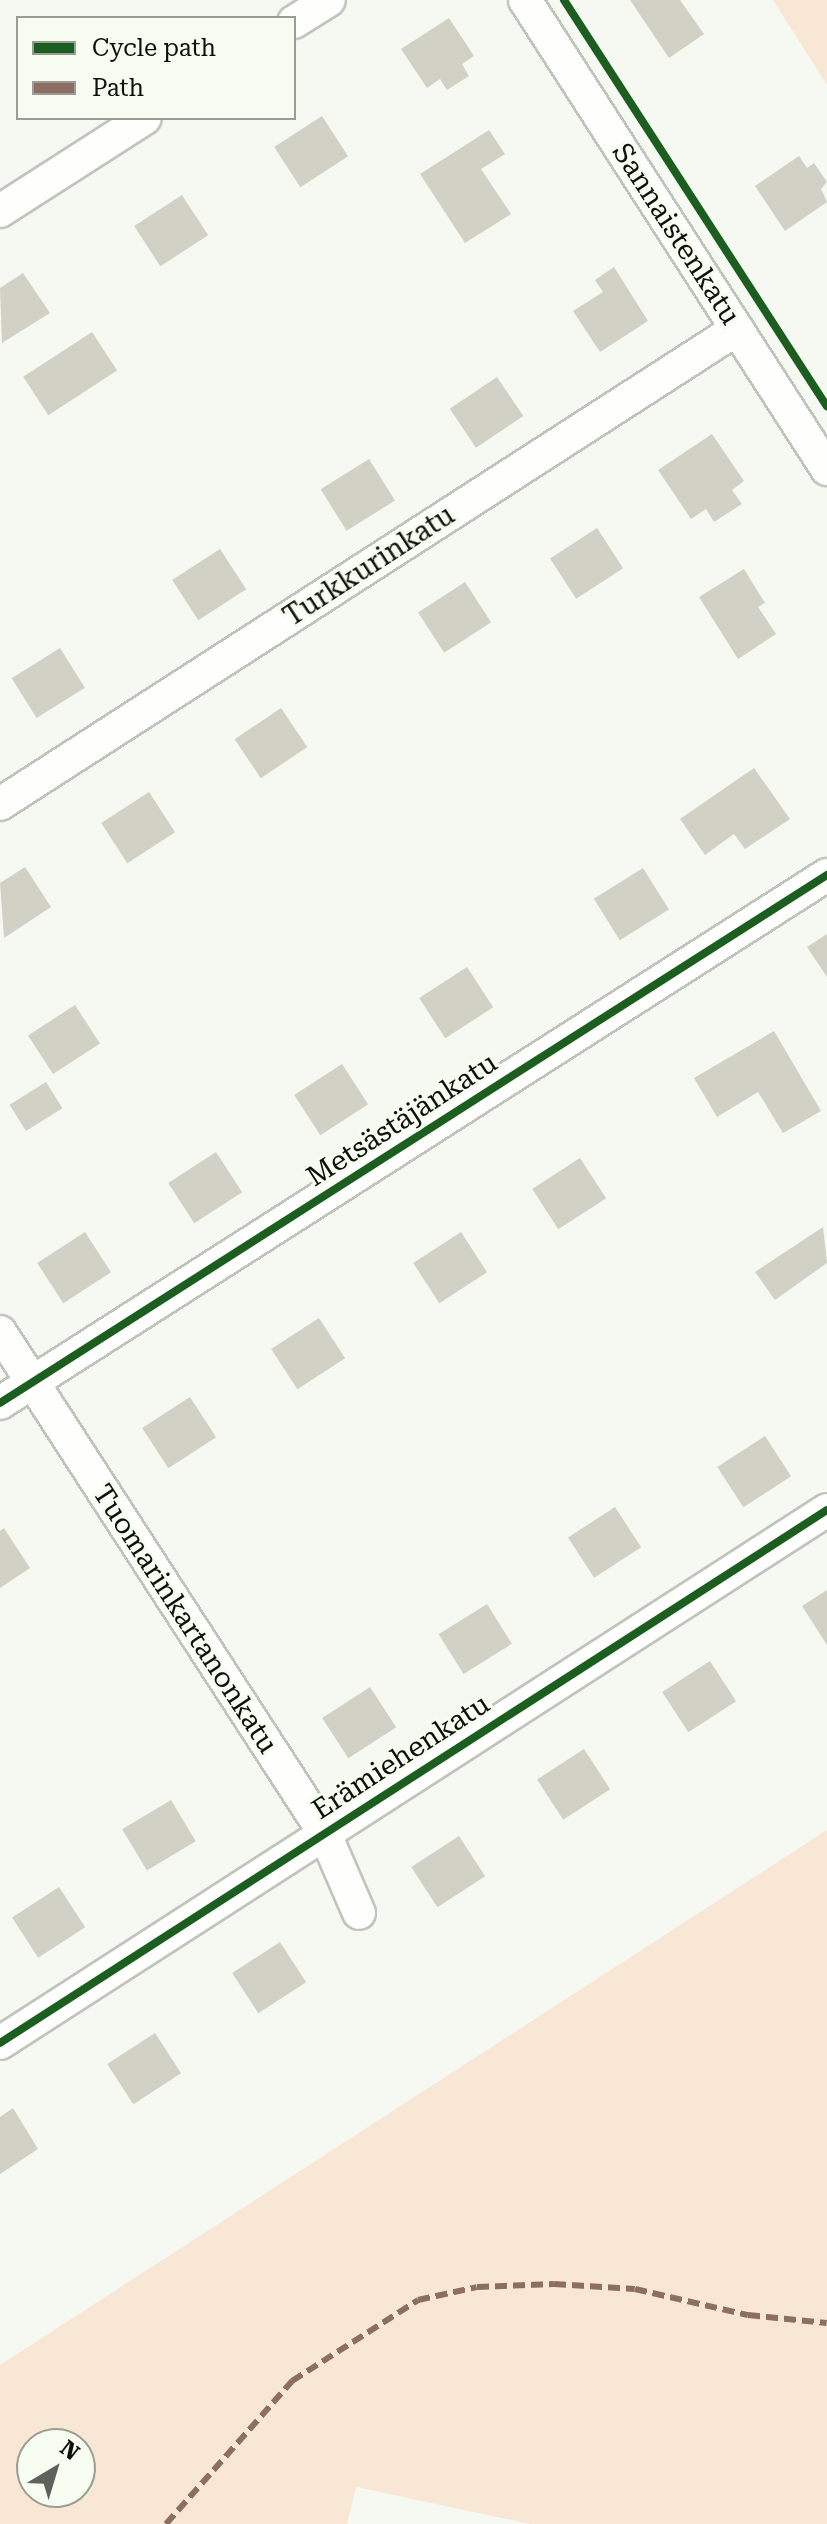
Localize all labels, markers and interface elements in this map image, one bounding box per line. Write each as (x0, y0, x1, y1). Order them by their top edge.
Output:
legend (16, 16, 296, 120)
text: Cycle path (92, 34, 216, 62)
text: Path (92, 74, 144, 102)
street label: Sannaistenkatu (605, 137, 747, 331)
street label: Turkkurinkatu (277, 498, 461, 634)
street label: Metsästäjänkatu (301, 1046, 503, 1194)
street label: Tuomarinkartanonkatu (85, 1478, 285, 1760)
street label: Erämiehenkatu (306, 1687, 496, 1827)
north arrow (16, 2428, 96, 2508)
text: N (55, 2435, 84, 2465)

